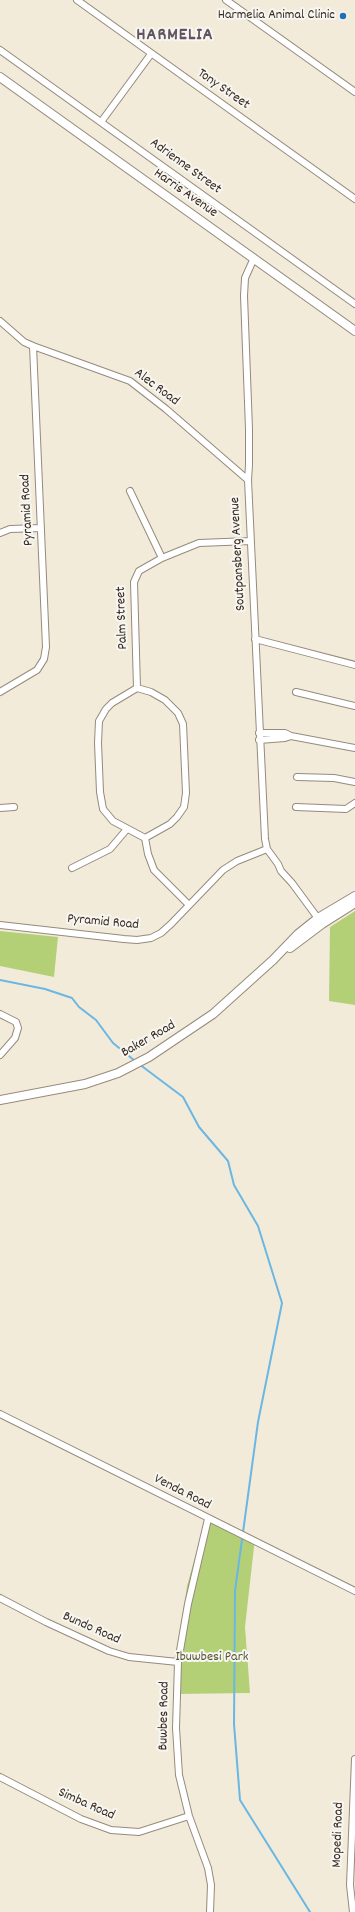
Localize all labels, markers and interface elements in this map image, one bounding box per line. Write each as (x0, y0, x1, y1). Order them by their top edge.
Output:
place label: Harmelia Animal Clinic (218, 8, 335, 24)
marker: Harmelia Animal Clinic (338, 11, 348, 21)
district label: HARMELIA (136, 26, 214, 48)
street label: Tony Street (194, 66, 252, 114)
street label: Adrienne Street (146, 135, 224, 199)
street label: Harris Avenue (150, 166, 220, 222)
street label: Alec Road (130, 366, 182, 410)
street label: Pyramid Road (18, 474, 38, 546)
street label: Soutpansberg Avenue (228, 497, 250, 611)
street label: Palm Street (114, 586, 132, 650)
street label: Pyramid Road (66, 911, 140, 935)
street label: Baker Road (119, 1018, 179, 1062)
street label: Venda Road (151, 1471, 213, 1515)
street label: Bundo Road (60, 1609, 122, 1649)
park label: Ibuwbesi Park (175, 1650, 249, 1666)
street label: Buwbes Road (156, 1681, 174, 1751)
street label: Simba Road (55, 1785, 117, 1825)
street label: Mopedi Road (329, 1802, 349, 1868)

